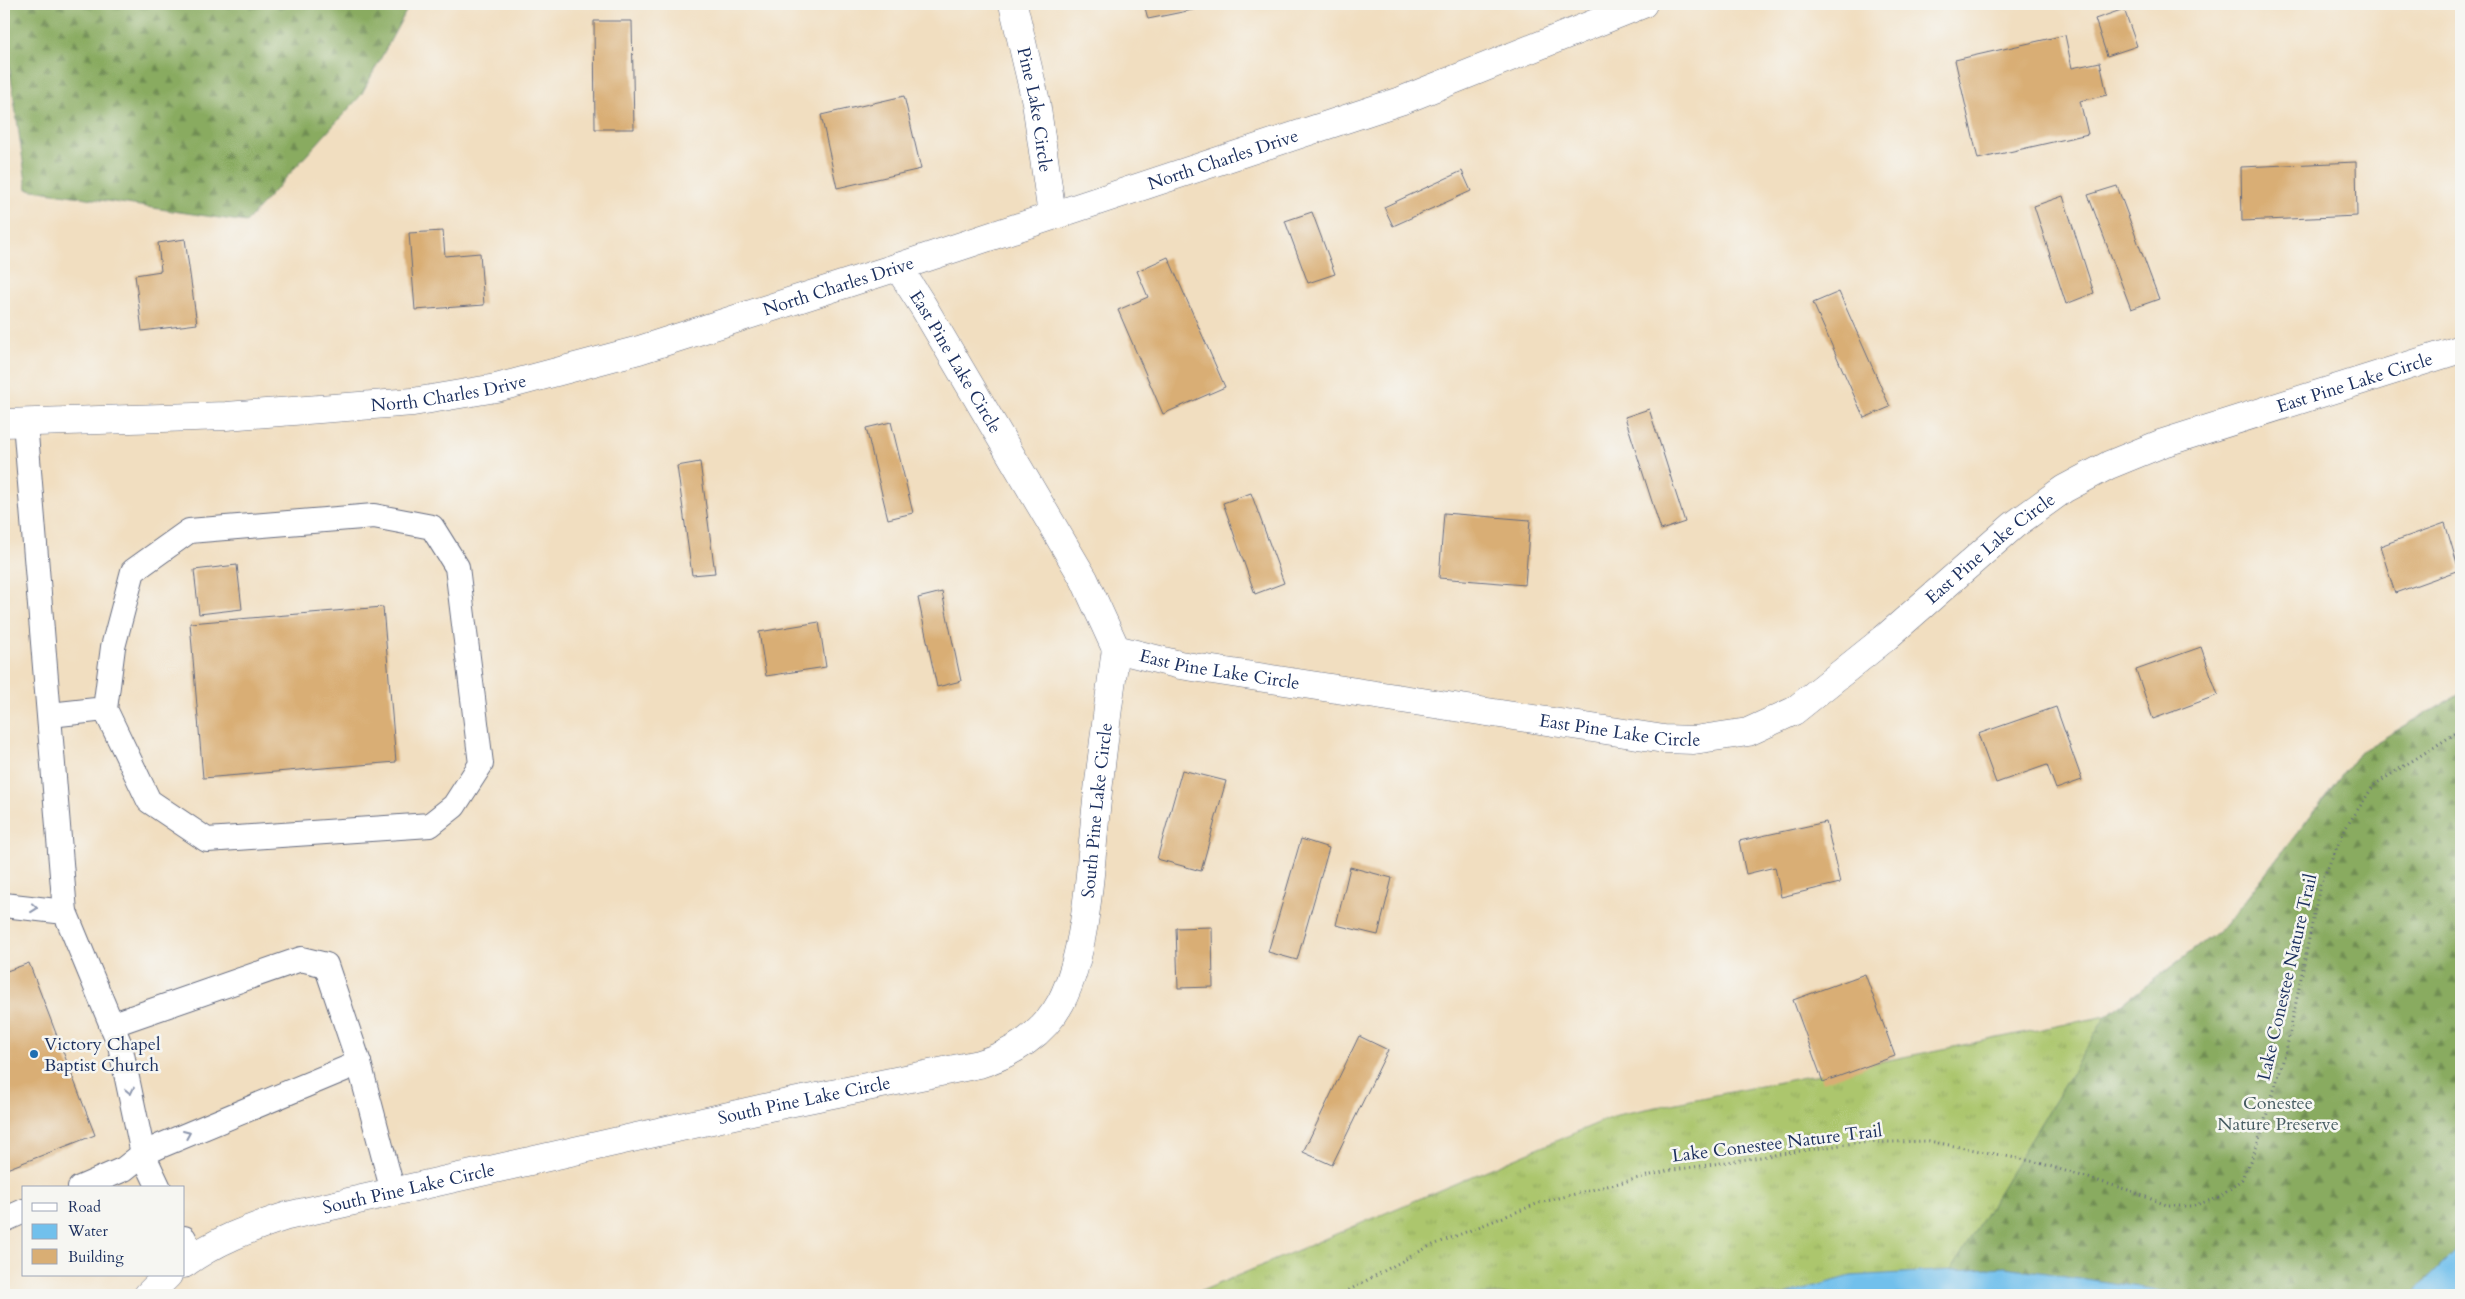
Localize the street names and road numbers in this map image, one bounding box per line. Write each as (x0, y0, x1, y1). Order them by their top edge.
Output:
street label: Pine Lake Circle (1011, 45, 1058, 174)
street label: North Charles Drive (1144, 123, 1302, 197)
street label: North Charles Drive (760, 251, 917, 323)
street label: East Pine Lake Circle (903, 286, 1007, 438)
street label: East Pine Lake Circle (2274, 347, 2436, 419)
street label: North Charles Drive (370, 368, 529, 418)
street label: East Pine Lake Circle (1920, 487, 2060, 610)
street label: East Pine Lake Circle (1137, 643, 1301, 696)
street label: East Pine Lake Circle (1538, 708, 1702, 753)
street label: South Pine Lake Circle (1076, 722, 1119, 899)
street label: Lake Conestee Nature Trail (2252, 871, 2324, 1083)
street label: South Pine Lake Circle (715, 1070, 893, 1131)
street label: Lake Conestee Nature Trail (1671, 1118, 1884, 1169)
street label: South Pine Lake Circle (320, 1157, 497, 1221)

